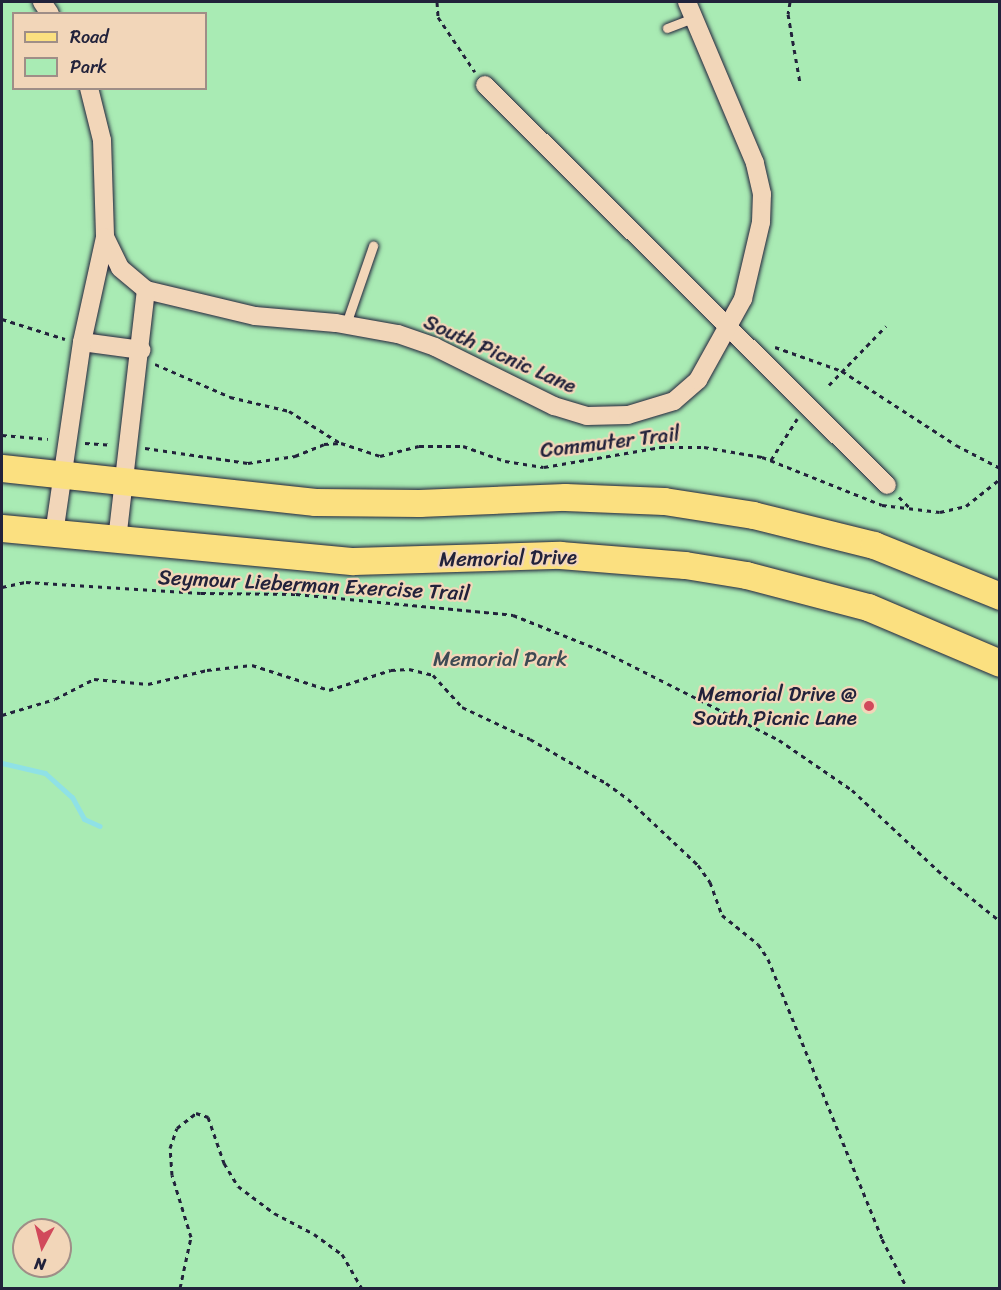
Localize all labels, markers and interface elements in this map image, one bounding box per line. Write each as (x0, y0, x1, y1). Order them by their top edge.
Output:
legend (12, 12, 207, 90)
text: Road (70, 21, 109, 53)
text: Park (70, 51, 107, 83)
street label: South Picnic Lane (419, 309, 581, 399)
street label: Commuter Trail (539, 421, 681, 463)
street label: Memorial Drive (438, 544, 578, 572)
street label: Seymour Lieberman Exercise Trail (158, 564, 470, 606)
park label: Memorial Park (433, 646, 567, 672)
place label: Memorial Drive @ South Picnic Lane (692, 681, 857, 731)
marker: Memorial Drive @ South Picnic Lane (862, 699, 876, 713)
north arrow (12, 1218, 72, 1278)
text: N (33, 1249, 47, 1279)

